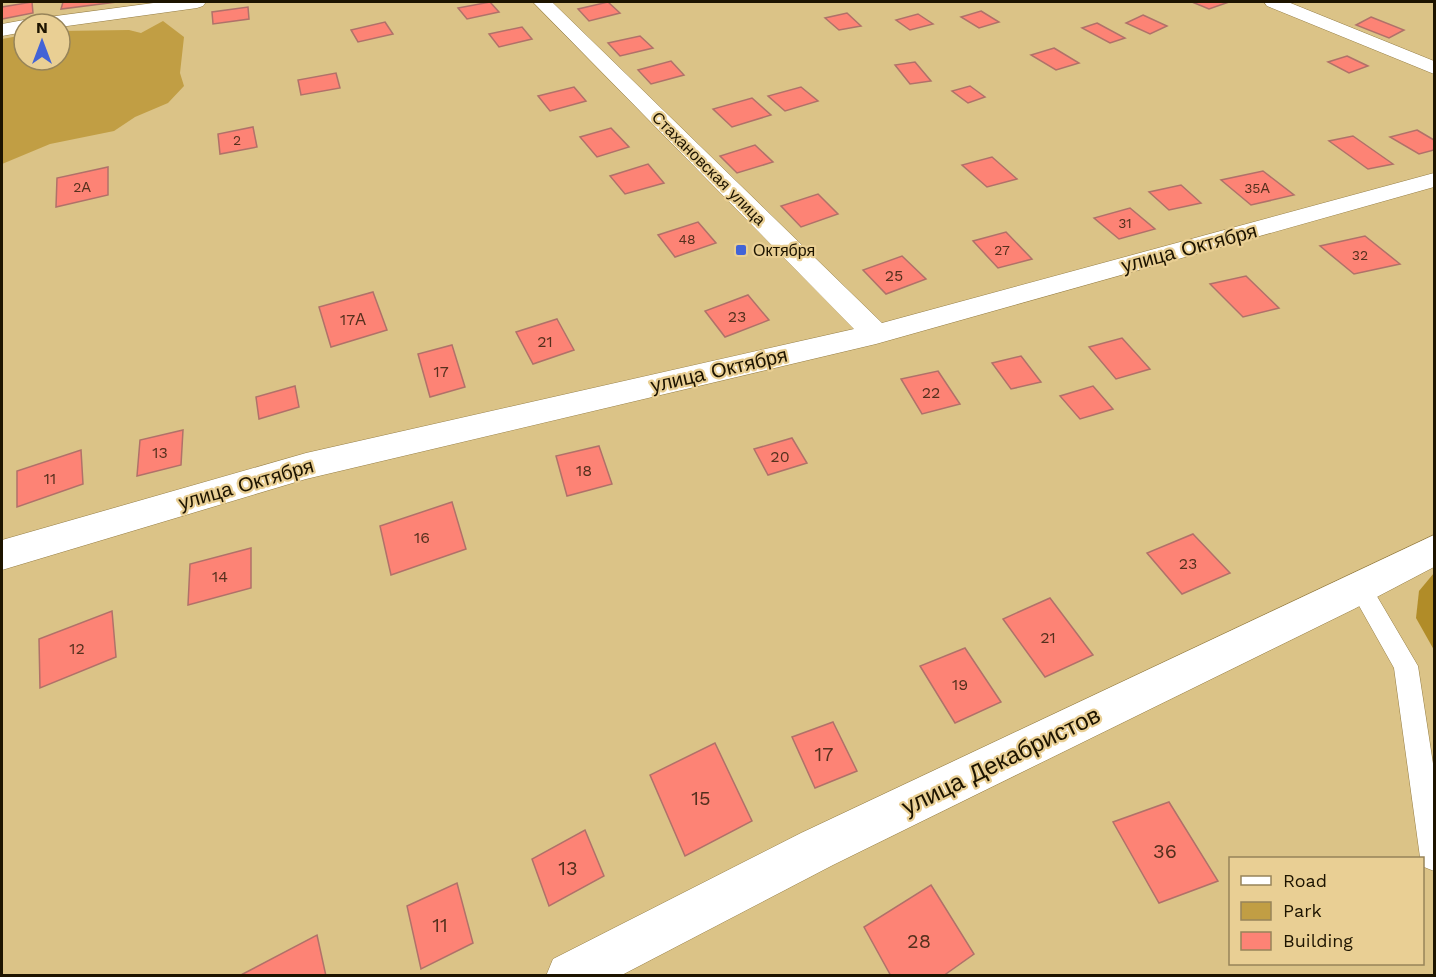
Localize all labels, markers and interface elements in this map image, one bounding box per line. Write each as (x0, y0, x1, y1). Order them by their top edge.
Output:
north arrow (12, 12, 72, 72)
text: N (36, 18, 48, 37)
street label: Стахановская улица (648, 108, 769, 229)
house number: 2 (233, 132, 241, 148)
house number: 2А (73, 179, 91, 195)
house number: 35А (1244, 180, 1270, 196)
house number: 31 (1118, 215, 1132, 231)
street label: улица Октября (1119, 218, 1259, 278)
house number: 48 (678, 231, 696, 247)
place label: Октября (753, 241, 815, 260)
house number: 27 (994, 242, 1010, 258)
marker: Октября (734, 243, 748, 257)
house number: 32 (1352, 247, 1368, 263)
house number: 25 (885, 266, 903, 285)
house number: 23 (728, 307, 746, 326)
house number: 17А (340, 310, 366, 329)
house number: 21 (537, 332, 553, 351)
street label: улица Октября (648, 343, 790, 397)
house number: 17 (433, 362, 449, 381)
house number: 22 (922, 383, 940, 402)
house number: 13 (152, 443, 168, 462)
house number: 20 (770, 447, 790, 466)
street label: улица Октября (176, 453, 316, 515)
house number: 18 (576, 461, 592, 480)
house number: 11 (44, 469, 56, 488)
house number: 16 (414, 528, 430, 547)
house number: 23 (1179, 554, 1197, 573)
house number: 14 (212, 567, 228, 586)
house number: 21 (1040, 628, 1056, 647)
house number: 12 (69, 639, 85, 658)
house number: 19 (952, 675, 968, 694)
street label: улица Декабристов (897, 701, 1105, 821)
house number: 17 (814, 742, 834, 766)
house number: 15 (691, 786, 711, 810)
house number: 36 (1153, 839, 1177, 863)
house number: 13 (558, 856, 578, 880)
legend (1229, 857, 1424, 965)
text: Road (1283, 870, 1327, 891)
text: Park (1283, 900, 1322, 921)
house number: 11 (432, 913, 448, 937)
house number: 28 (907, 929, 931, 953)
text: Building (1283, 930, 1353, 951)

